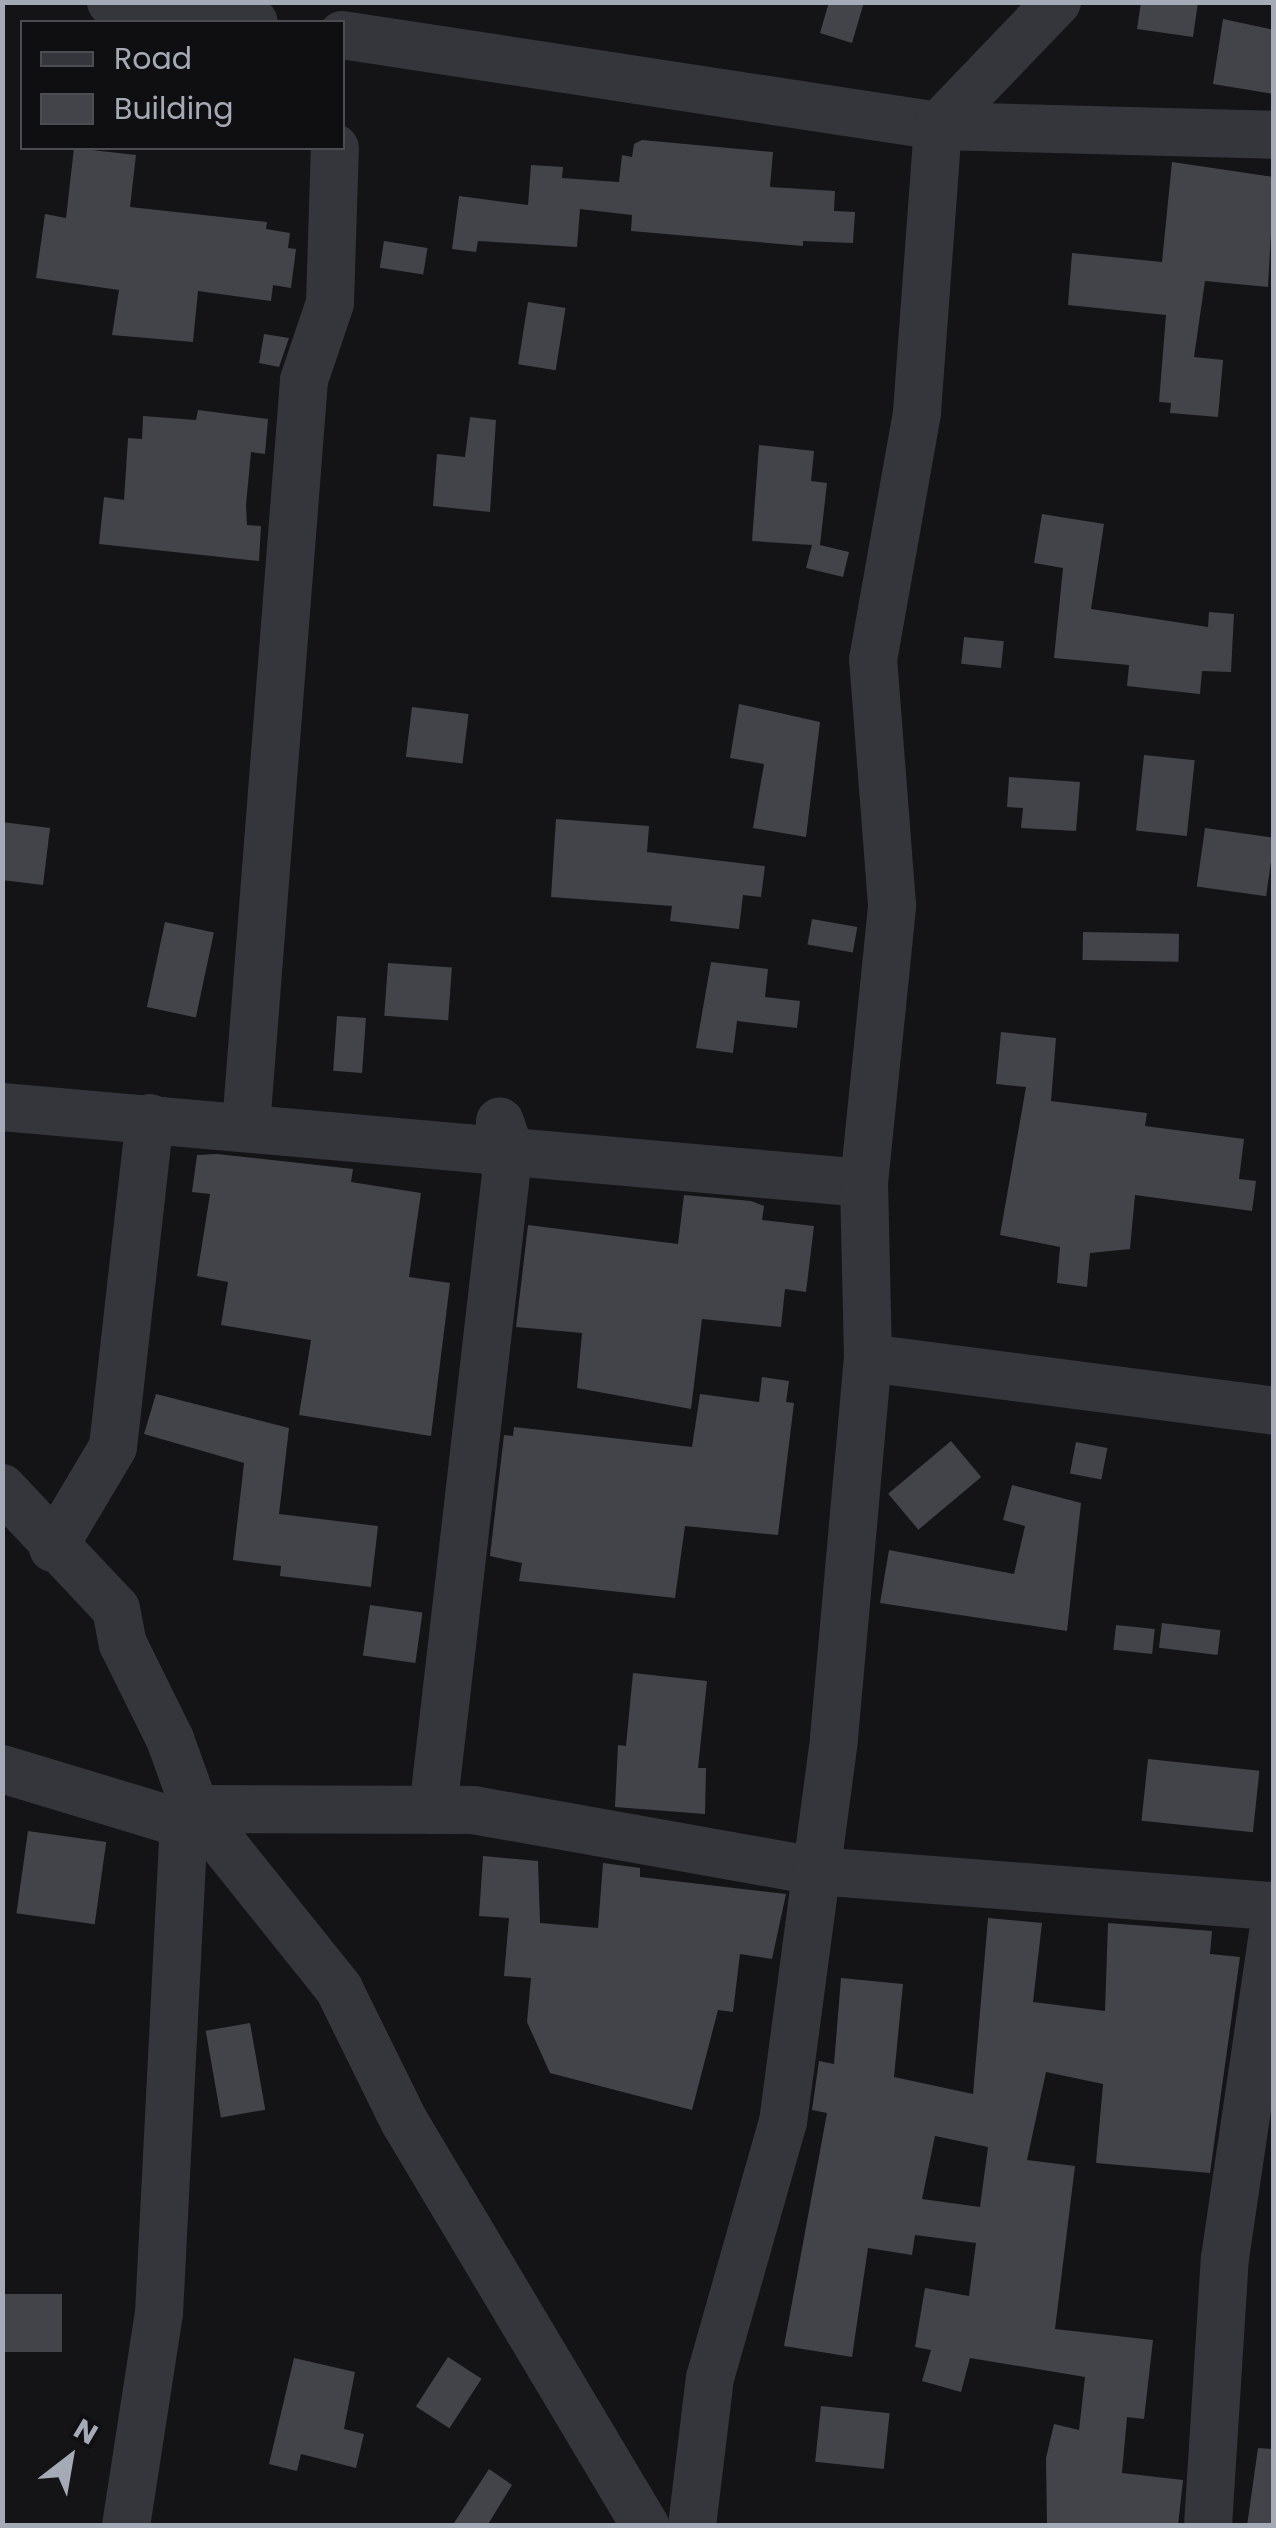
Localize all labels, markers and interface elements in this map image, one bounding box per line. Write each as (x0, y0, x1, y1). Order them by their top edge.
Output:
legend (20, 20, 345, 150)
text: Road (114, 37, 192, 80)
text: Building (114, 87, 234, 130)
north arrow (20, 2408, 120, 2508)
text: N (67, 2410, 105, 2454)

